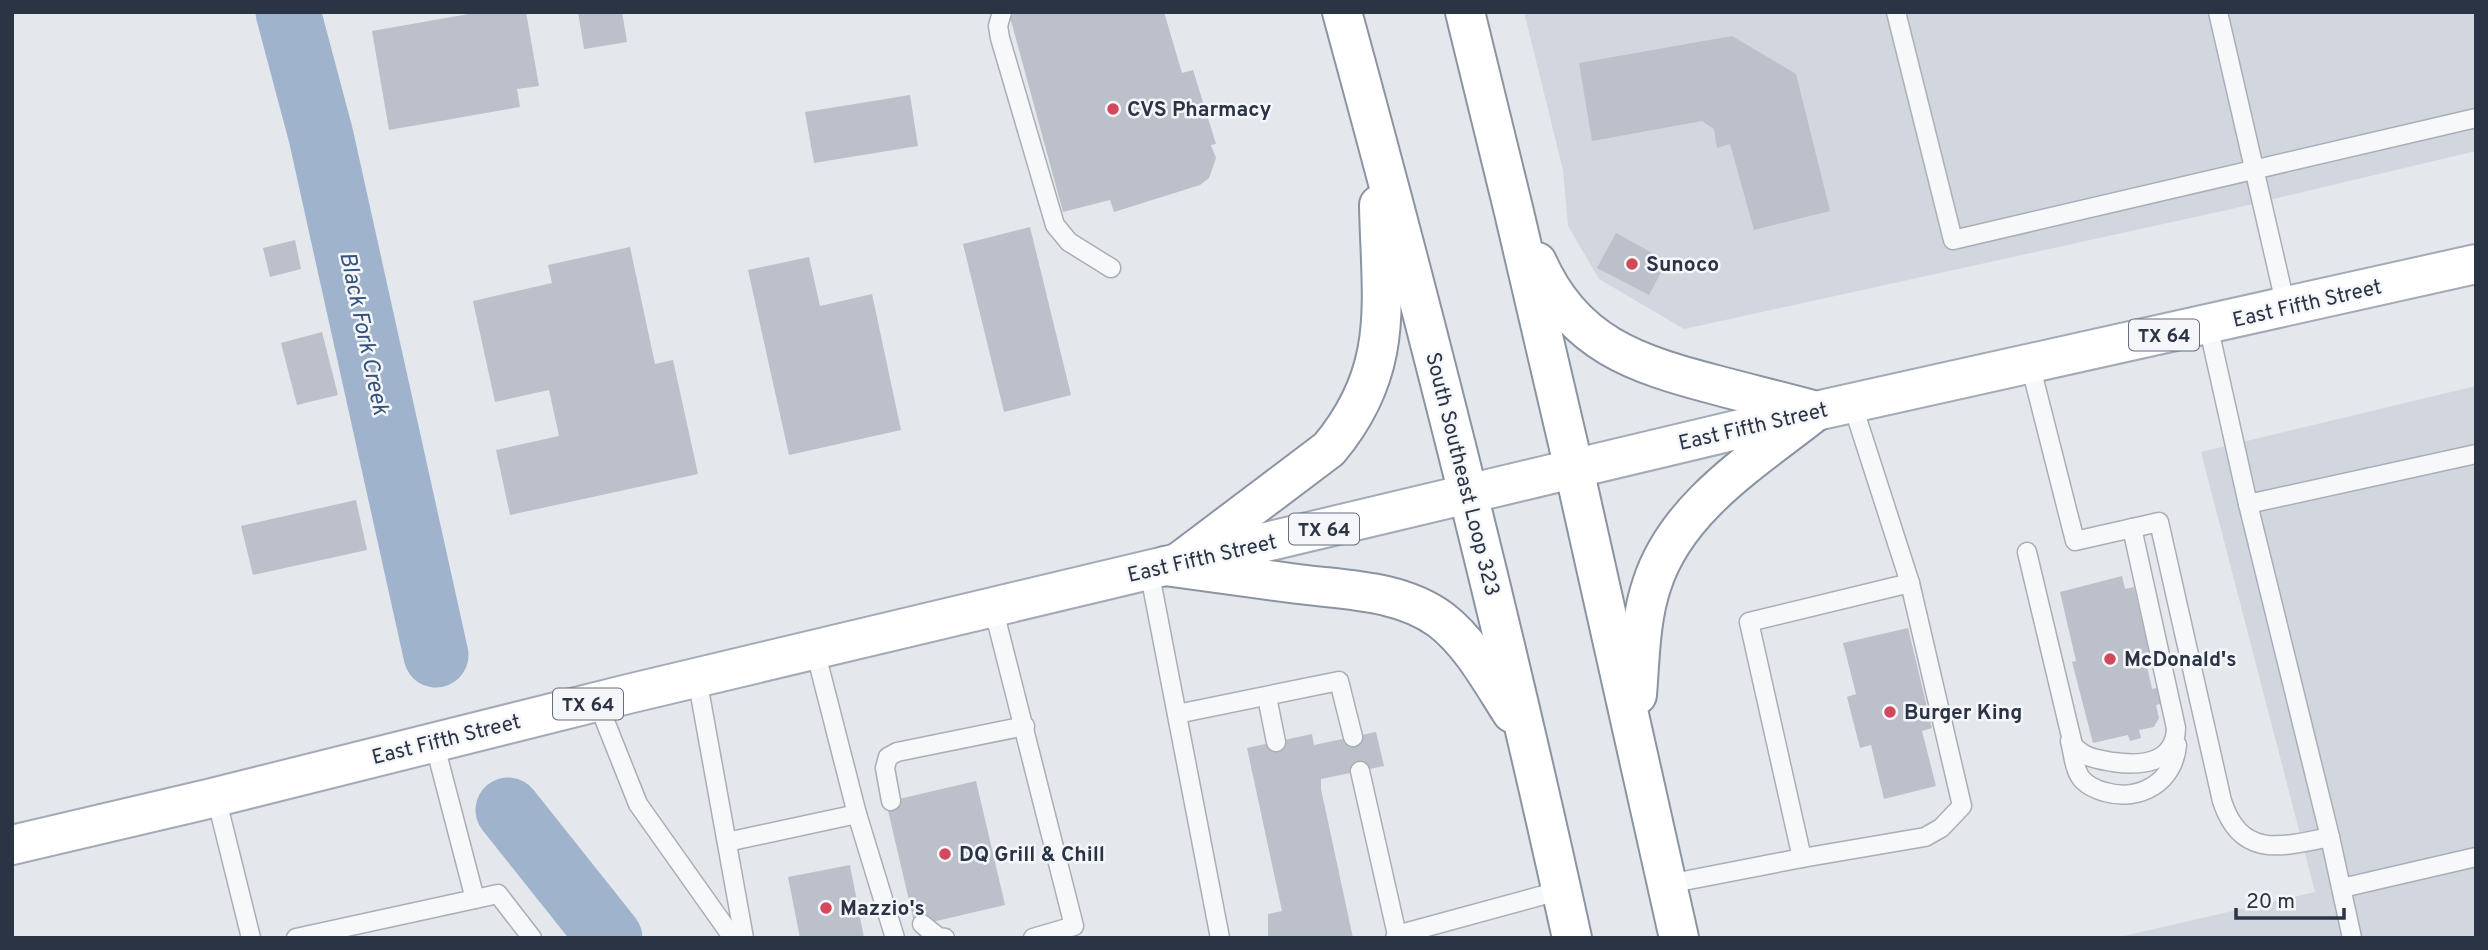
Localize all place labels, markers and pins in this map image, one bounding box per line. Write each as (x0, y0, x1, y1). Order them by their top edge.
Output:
place label: CVS Pharmacy (1127, 97, 1272, 124)
marker: CVS Pharmacy (1105, 101, 1121, 117)
place label: Sunoco (1646, 252, 1719, 279)
marker: Sunoco (1624, 256, 1640, 272)
place label: McDonald's (2124, 647, 2237, 674)
marker: McDonald's (2102, 651, 2118, 667)
place label: Burger King (1904, 700, 2022, 727)
marker: Burger King (1882, 704, 1898, 720)
place label: DQ Grill & Chill (959, 842, 1105, 869)
marker: DQ Grill & Chill (937, 846, 953, 862)
place label: Mazzio's (840, 896, 925, 923)
marker: Mazzio's (818, 900, 834, 916)

